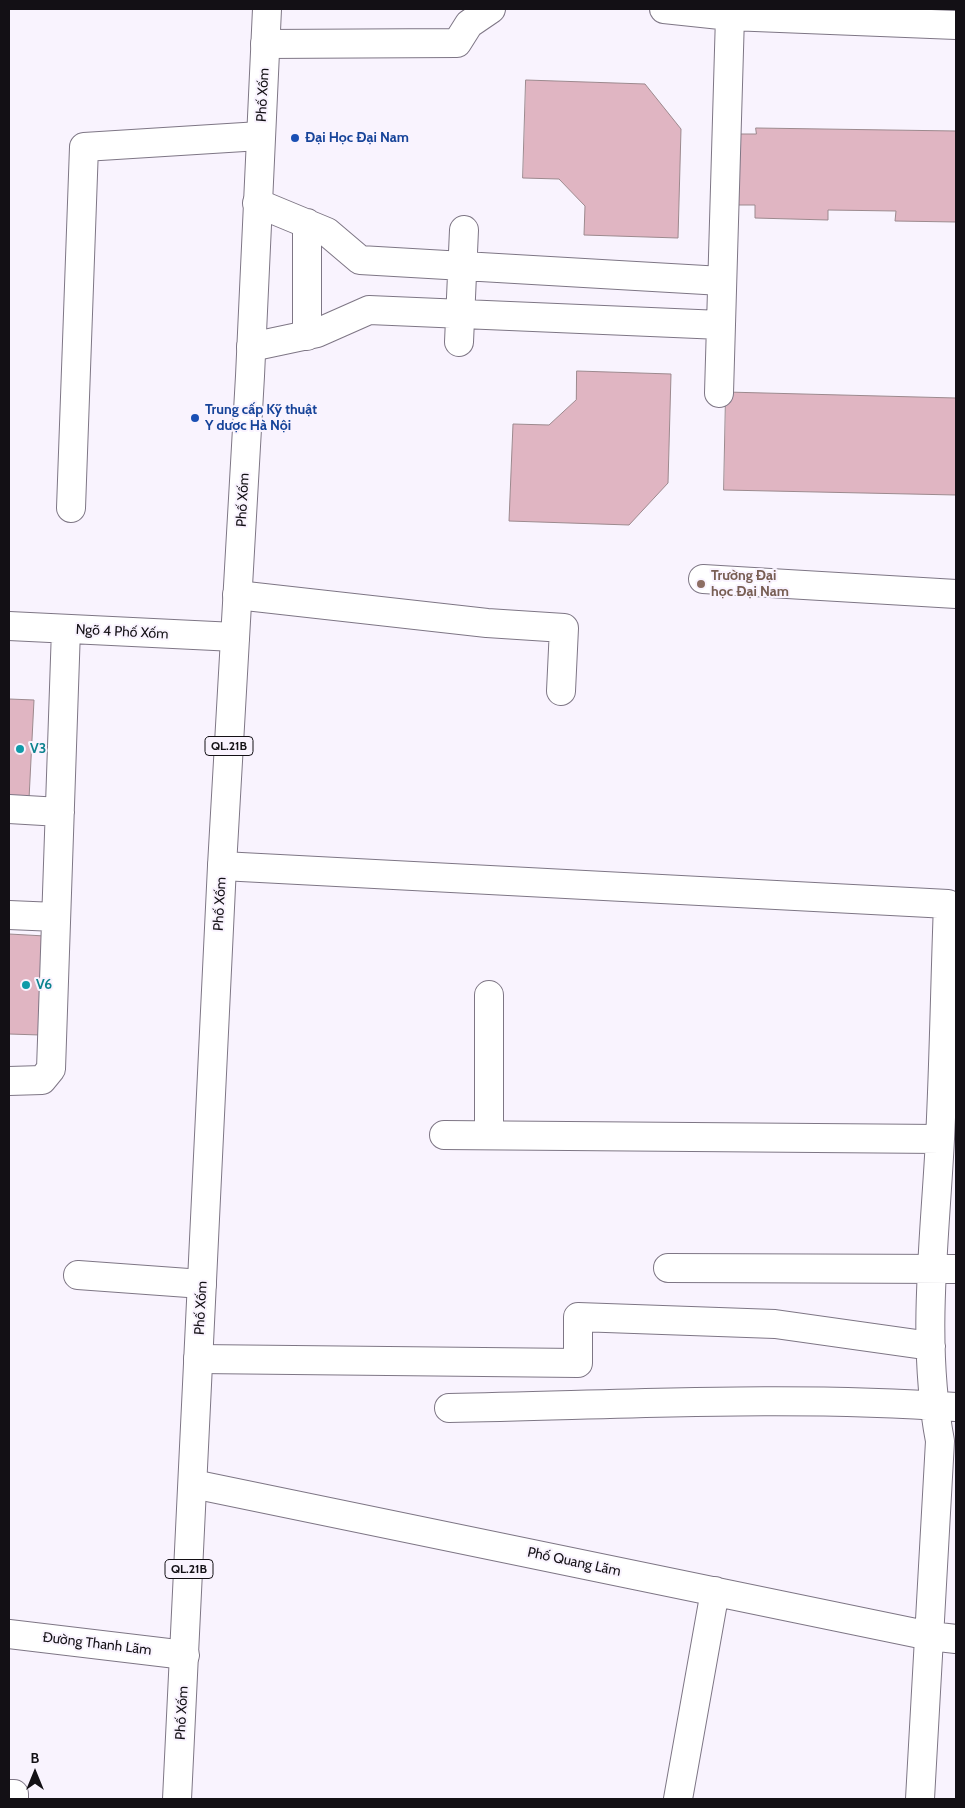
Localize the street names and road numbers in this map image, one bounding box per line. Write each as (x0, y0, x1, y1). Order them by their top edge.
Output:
street label: Phố Xốm (253, 68, 273, 122)
street label: Phố Xốm (233, 473, 253, 527)
street label: Ngõ 4 Phố Xốm (75, 621, 169, 643)
road number: QL.21B (205, 736, 253, 756)
street label: Phố Xốm (210, 877, 230, 931)
street label: Phố Xốm (191, 1281, 211, 1335)
street label: Phố Quang Lãm (526, 1544, 622, 1580)
road number: QL.21B (165, 1560, 213, 1578)
street label: Đường Thanh Lãm (42, 1629, 152, 1659)
street label: Phố Xốm (172, 1686, 192, 1740)

